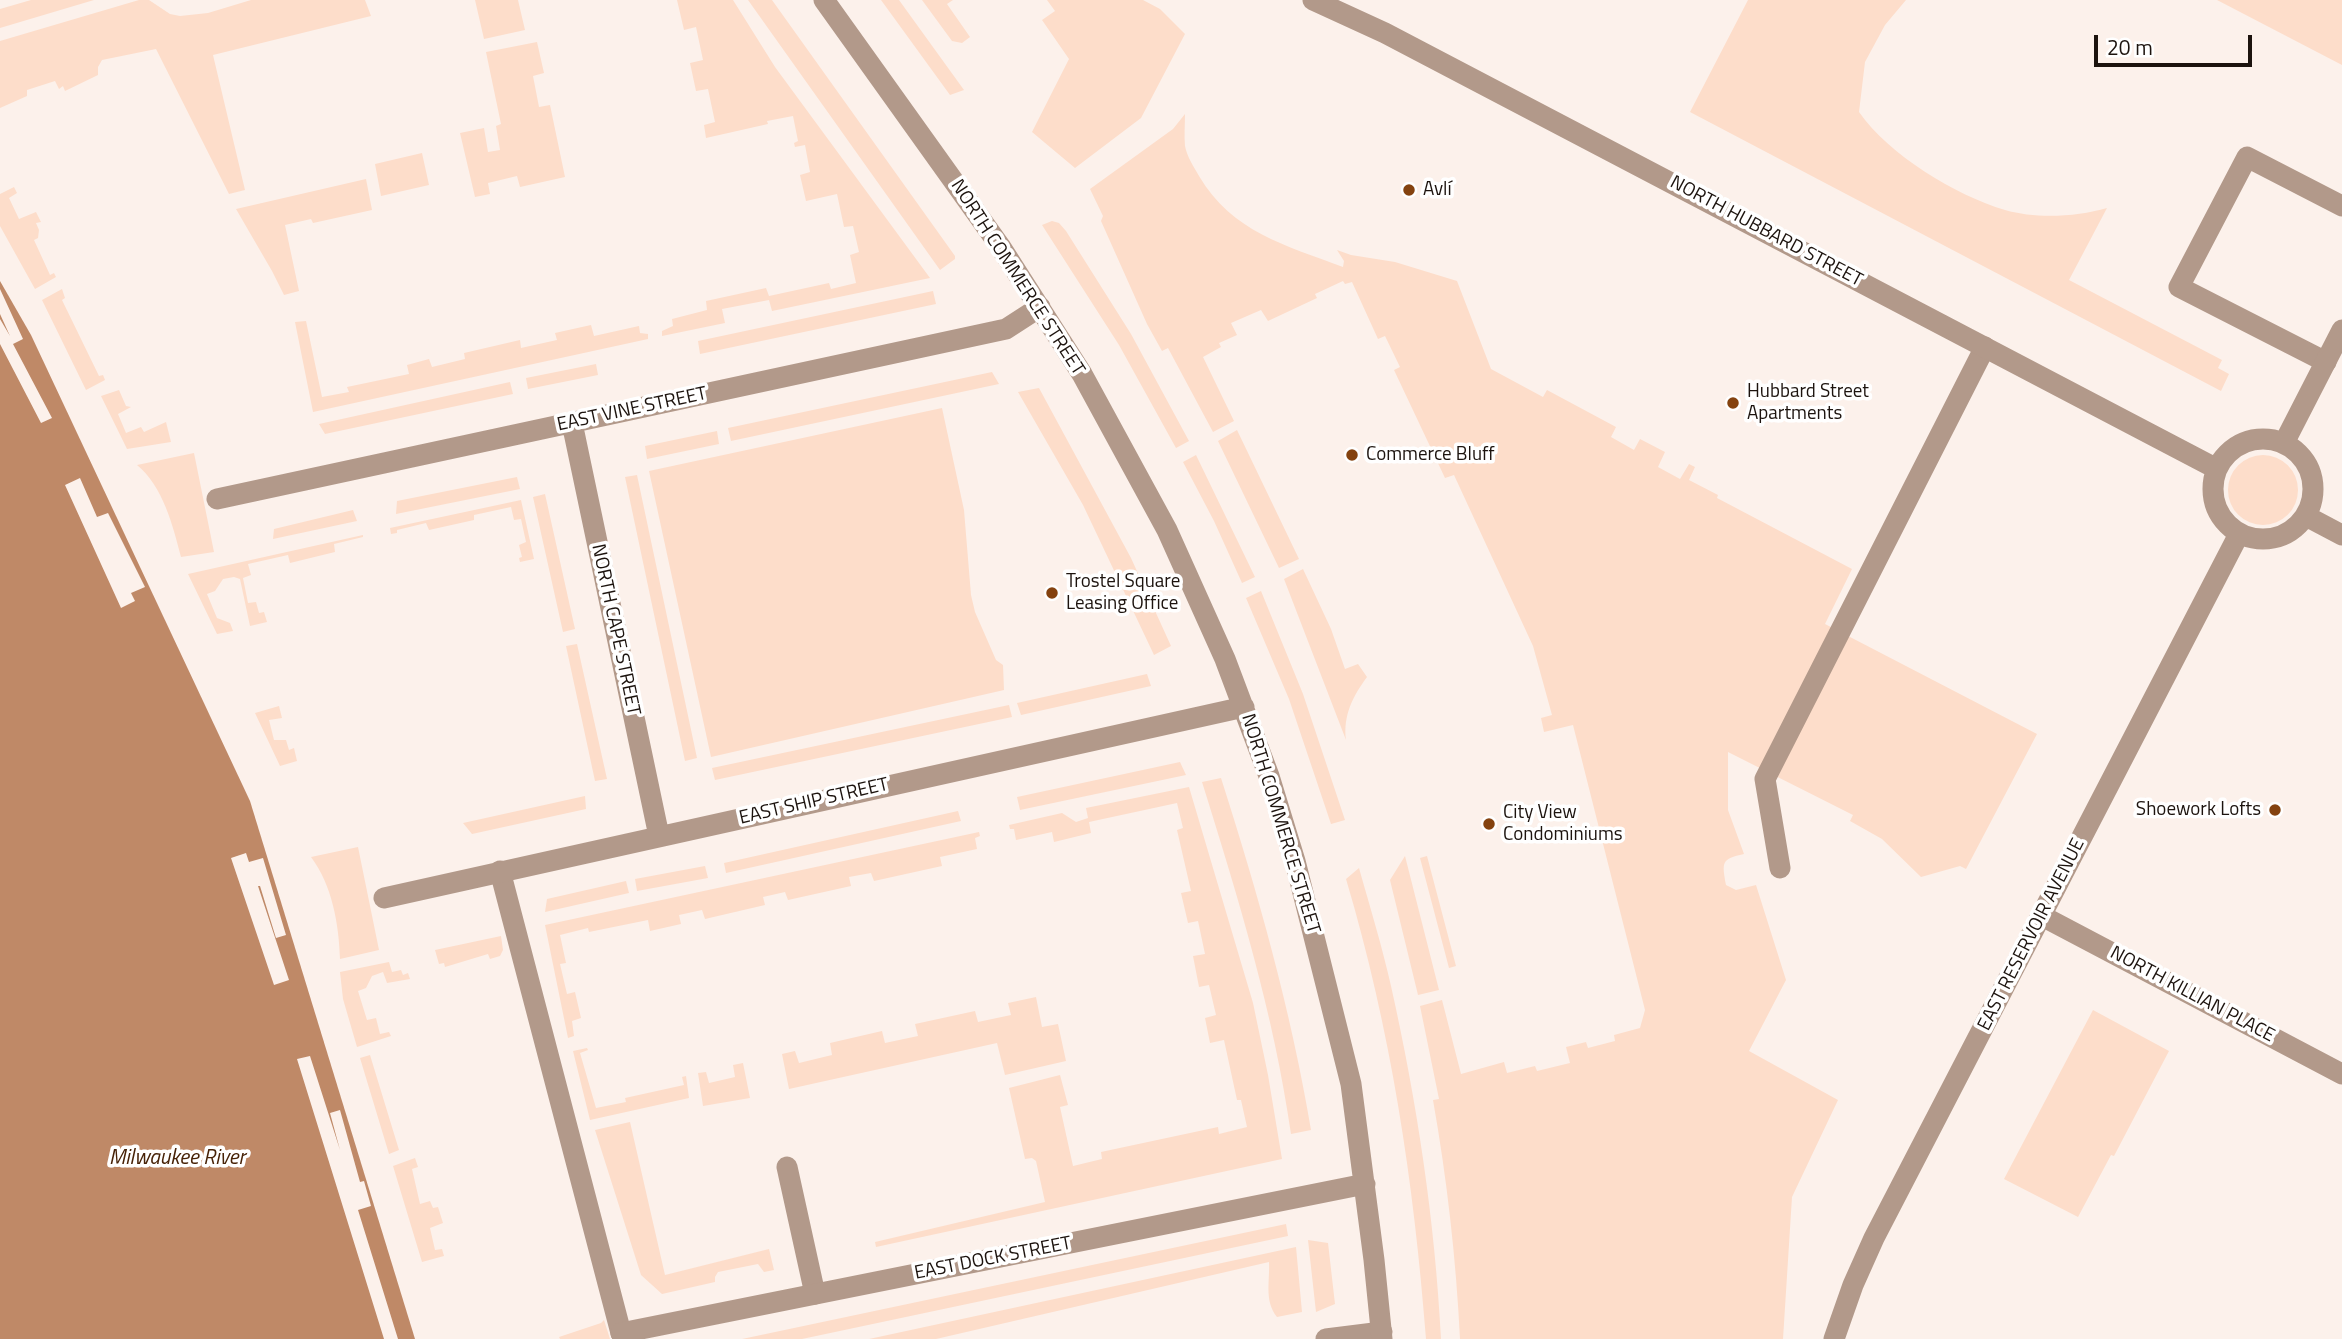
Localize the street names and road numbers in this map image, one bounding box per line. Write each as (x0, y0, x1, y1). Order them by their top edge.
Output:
street label: NORTH HUBBARD STREET (1666, 172, 1866, 292)
street label: NORTH COMMERCE STREET (945, 176, 1089, 380)
street label: EAST VINE STREET (555, 383, 709, 437)
street label: NORTH CAPE STREET (586, 542, 644, 718)
street label: NORTH COMMERCE STREET (1236, 711, 1324, 937)
street label: EAST SHIP STREET (737, 774, 891, 830)
street label: EAST RESERVOIR AVENUE (1974, 835, 2090, 1035)
street label: NORTH KILLIAN PLACE (2106, 942, 2278, 1048)
street label: EAST DOCK STREET (913, 1233, 1073, 1285)

